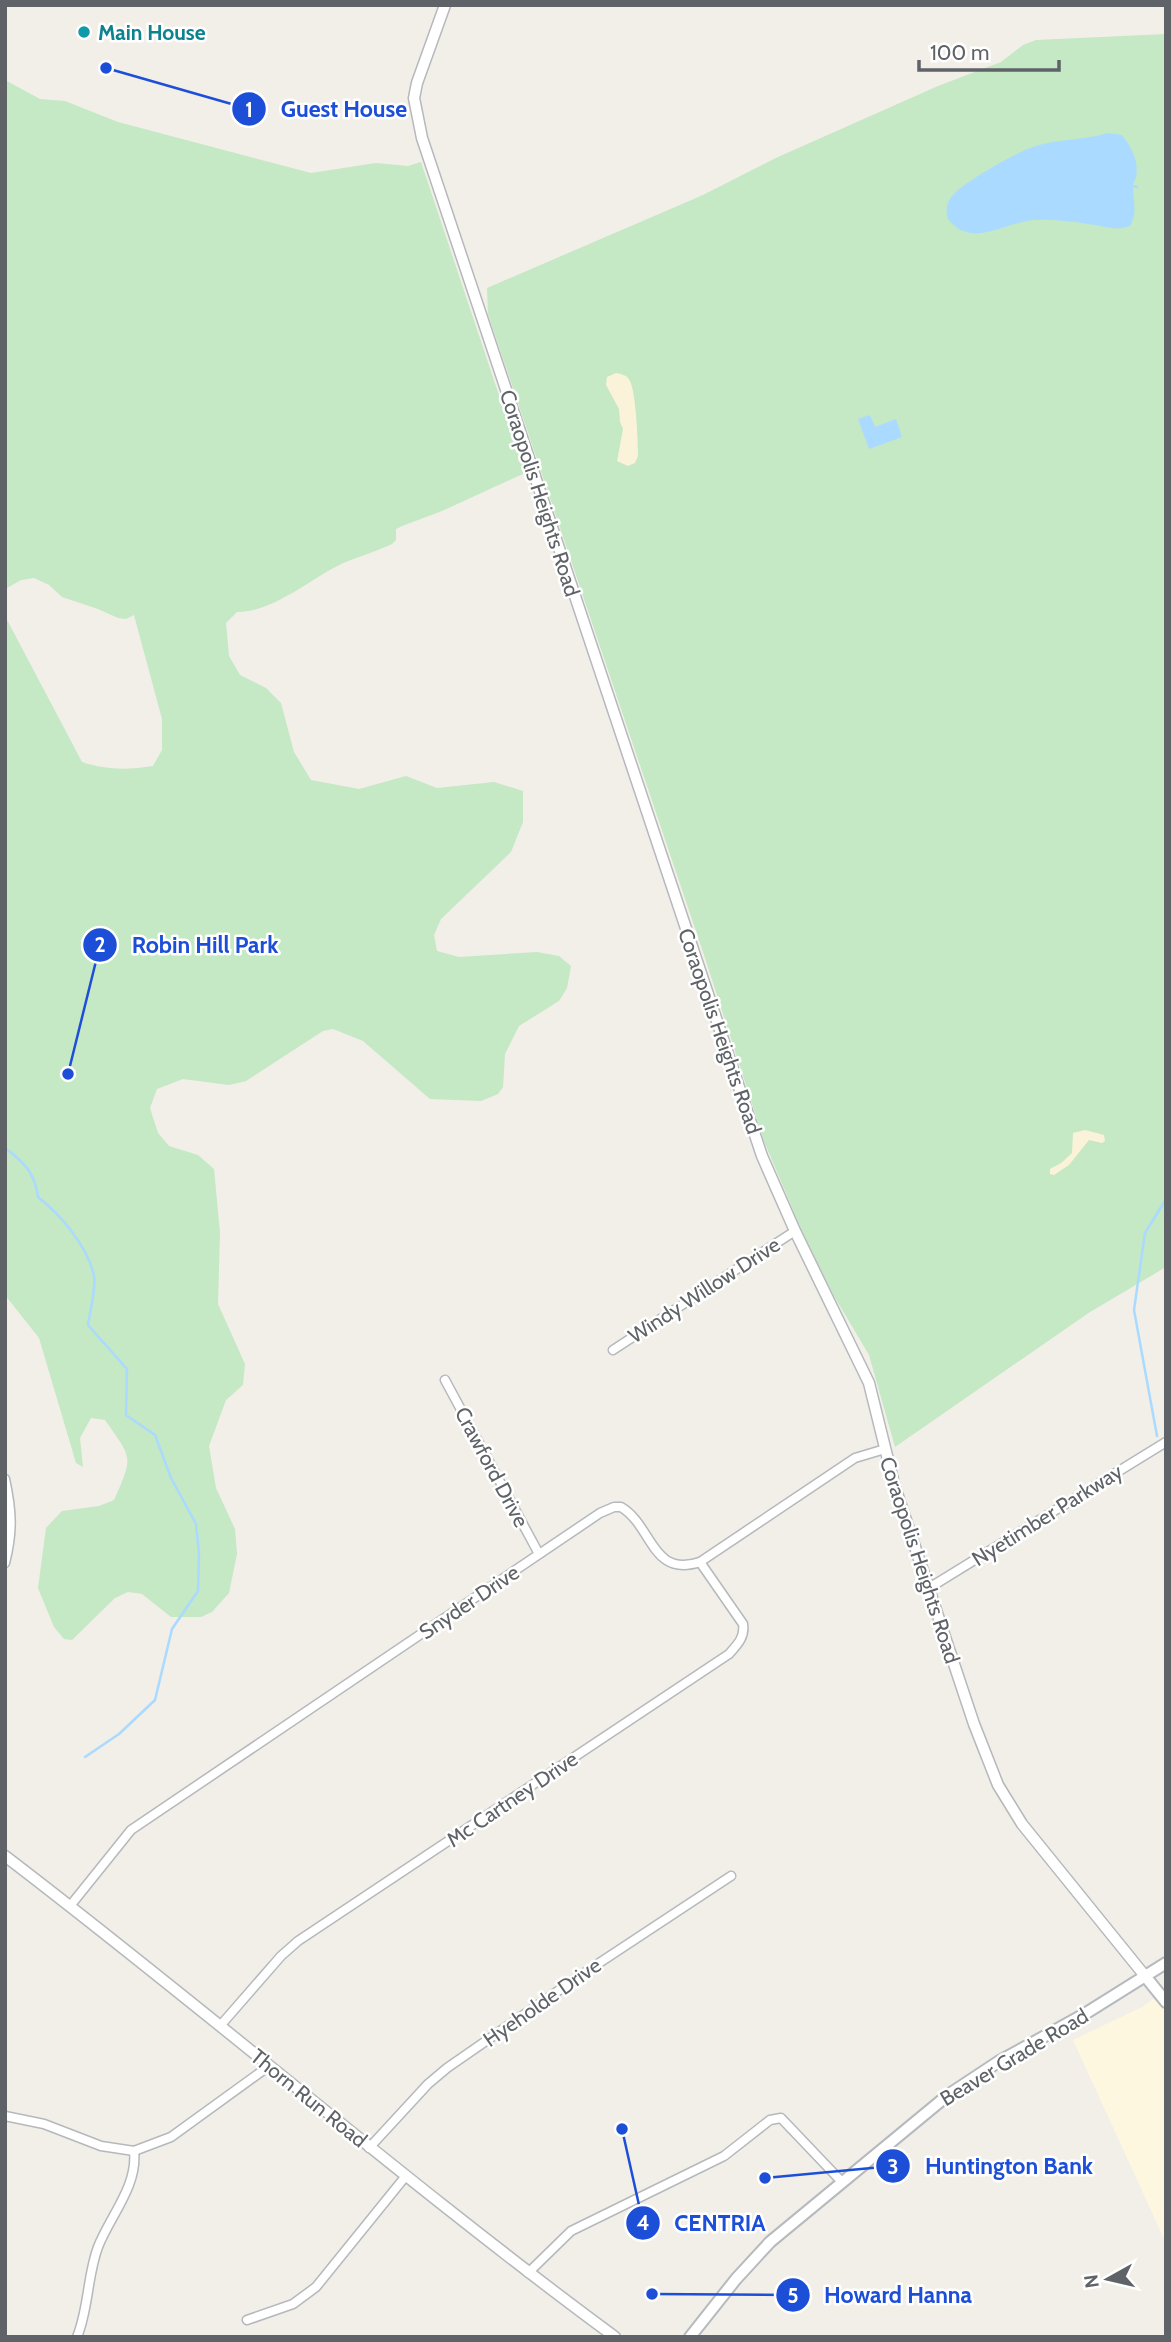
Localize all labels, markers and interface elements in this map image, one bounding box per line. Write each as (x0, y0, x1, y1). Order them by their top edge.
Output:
place label: Main House (98, 20, 206, 45)
marker: Main House (76, 24, 92, 40)
scale bar (919, 28, 1059, 72)
text: 100 m (930, 40, 989, 65)
callout: Guest House (231, 87, 421, 131)
text: Guest House (281, 95, 407, 123)
text: 1 (245, 97, 253, 122)
street label: Coraopolis Heights Road (495, 386, 585, 600)
callout: Robin Hill Park (83, 923, 292, 967)
street label: Coraopolis Heights Road (673, 925, 767, 1137)
text: Robin Hill Park (132, 931, 279, 959)
text: 2 (94, 932, 106, 957)
street label: Windy Willow Drive (624, 1232, 785, 1348)
street label: Crawford Drive (450, 1403, 534, 1532)
street label: Coraopolis Heights Road (875, 1453, 965, 1667)
street label: Nyetimber Parkway (967, 1458, 1127, 1571)
street label: Snyder Drive (414, 1559, 524, 1644)
street label: Mc Cartney Drive (442, 1746, 582, 1852)
street label: Hyeholde Drive (478, 1952, 606, 2052)
street label: Beaver Grade Road (935, 2003, 1093, 2111)
street label: Thorn Run Road (246, 2043, 372, 2153)
callout: Huntington Bank (876, 2144, 1107, 2188)
text: Huntington Bank (925, 2152, 1094, 2180)
text: 3 (887, 2154, 899, 2179)
callout: CENTRIA (626, 2201, 780, 2245)
text: CENTRIA (674, 2209, 766, 2237)
text: 4 (636, 2210, 650, 2235)
north arrow (1073, 2244, 1143, 2314)
callout: Howard Hanna (775, 2273, 986, 2317)
text: N (1079, 2273, 1104, 2290)
text: Howard Hanna (824, 2281, 973, 2309)
text: 5 (787, 2283, 799, 2308)

